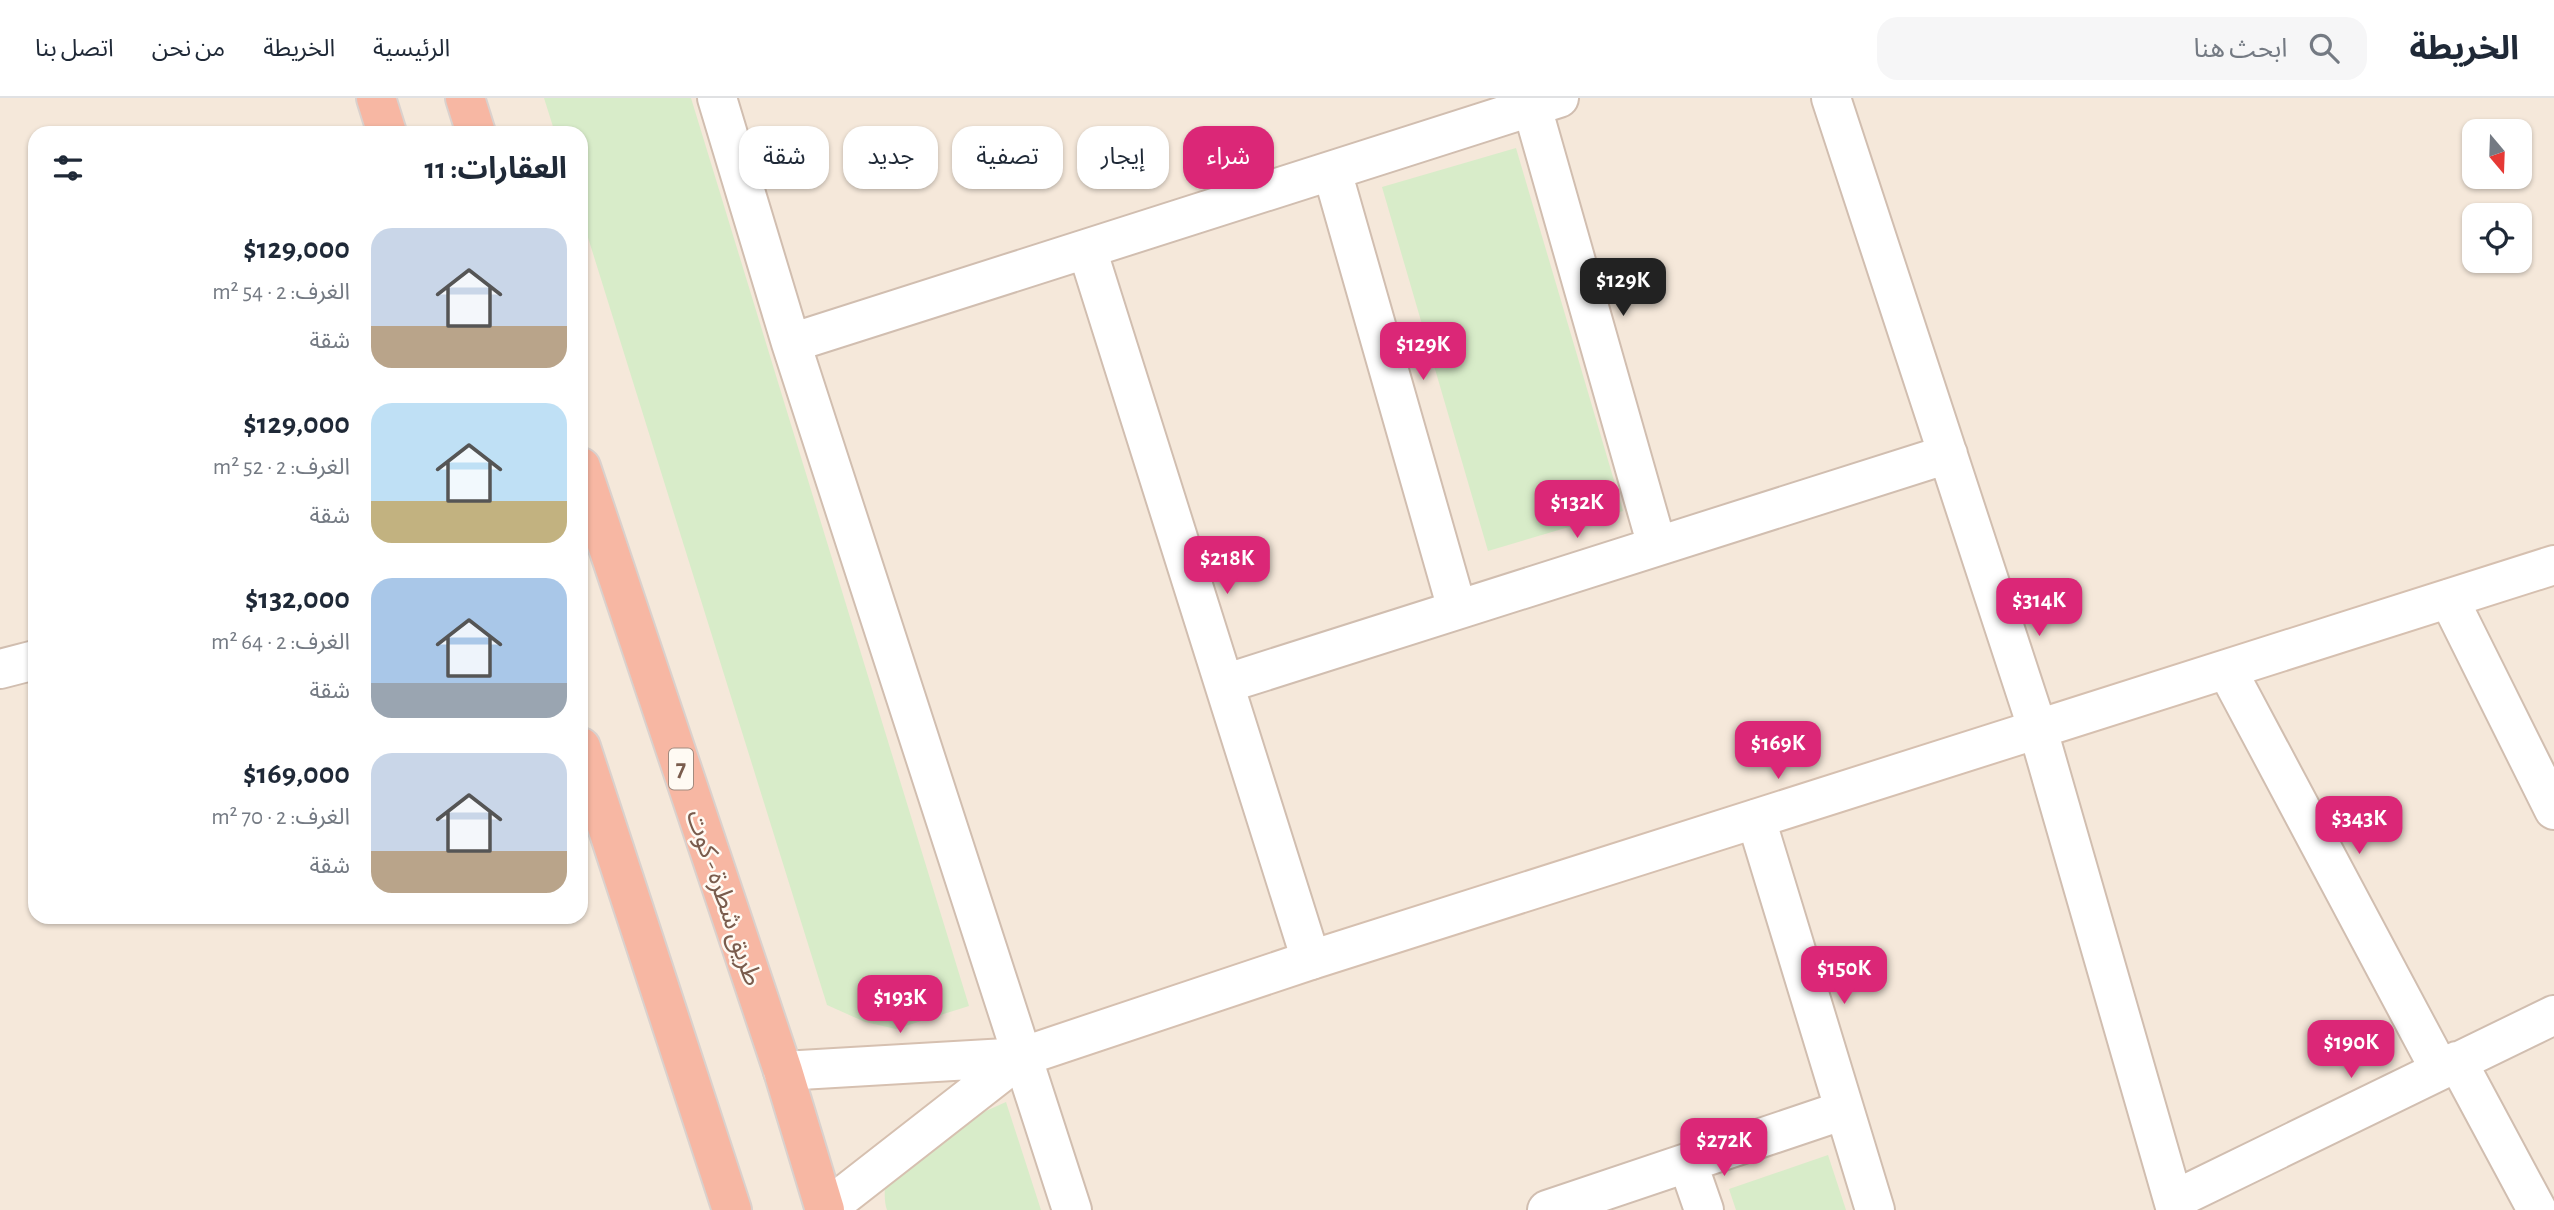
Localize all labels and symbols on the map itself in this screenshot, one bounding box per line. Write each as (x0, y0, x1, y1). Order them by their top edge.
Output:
north arrow (2462, 119, 2532, 189)
pin: $129K (1574, 258, 1672, 318)
pin: $129K (1374, 322, 1472, 382)
pin: $132K (1528, 480, 1626, 540)
pin: $218K (1178, 536, 1276, 596)
pin: $314K (1990, 578, 2088, 638)
pin: $169K (1729, 722, 1827, 781)
road number: 7 (669, 748, 693, 790)
pin: $343K (2310, 796, 2408, 856)
street label: طريق شطرة - كوت (680, 807, 766, 990)
pin: $150K (1795, 946, 1893, 1006)
pin: $193K (851, 976, 949, 1035)
pin: $190K (2302, 1020, 2400, 1080)
pin: $272K (1675, 1118, 1773, 1178)

